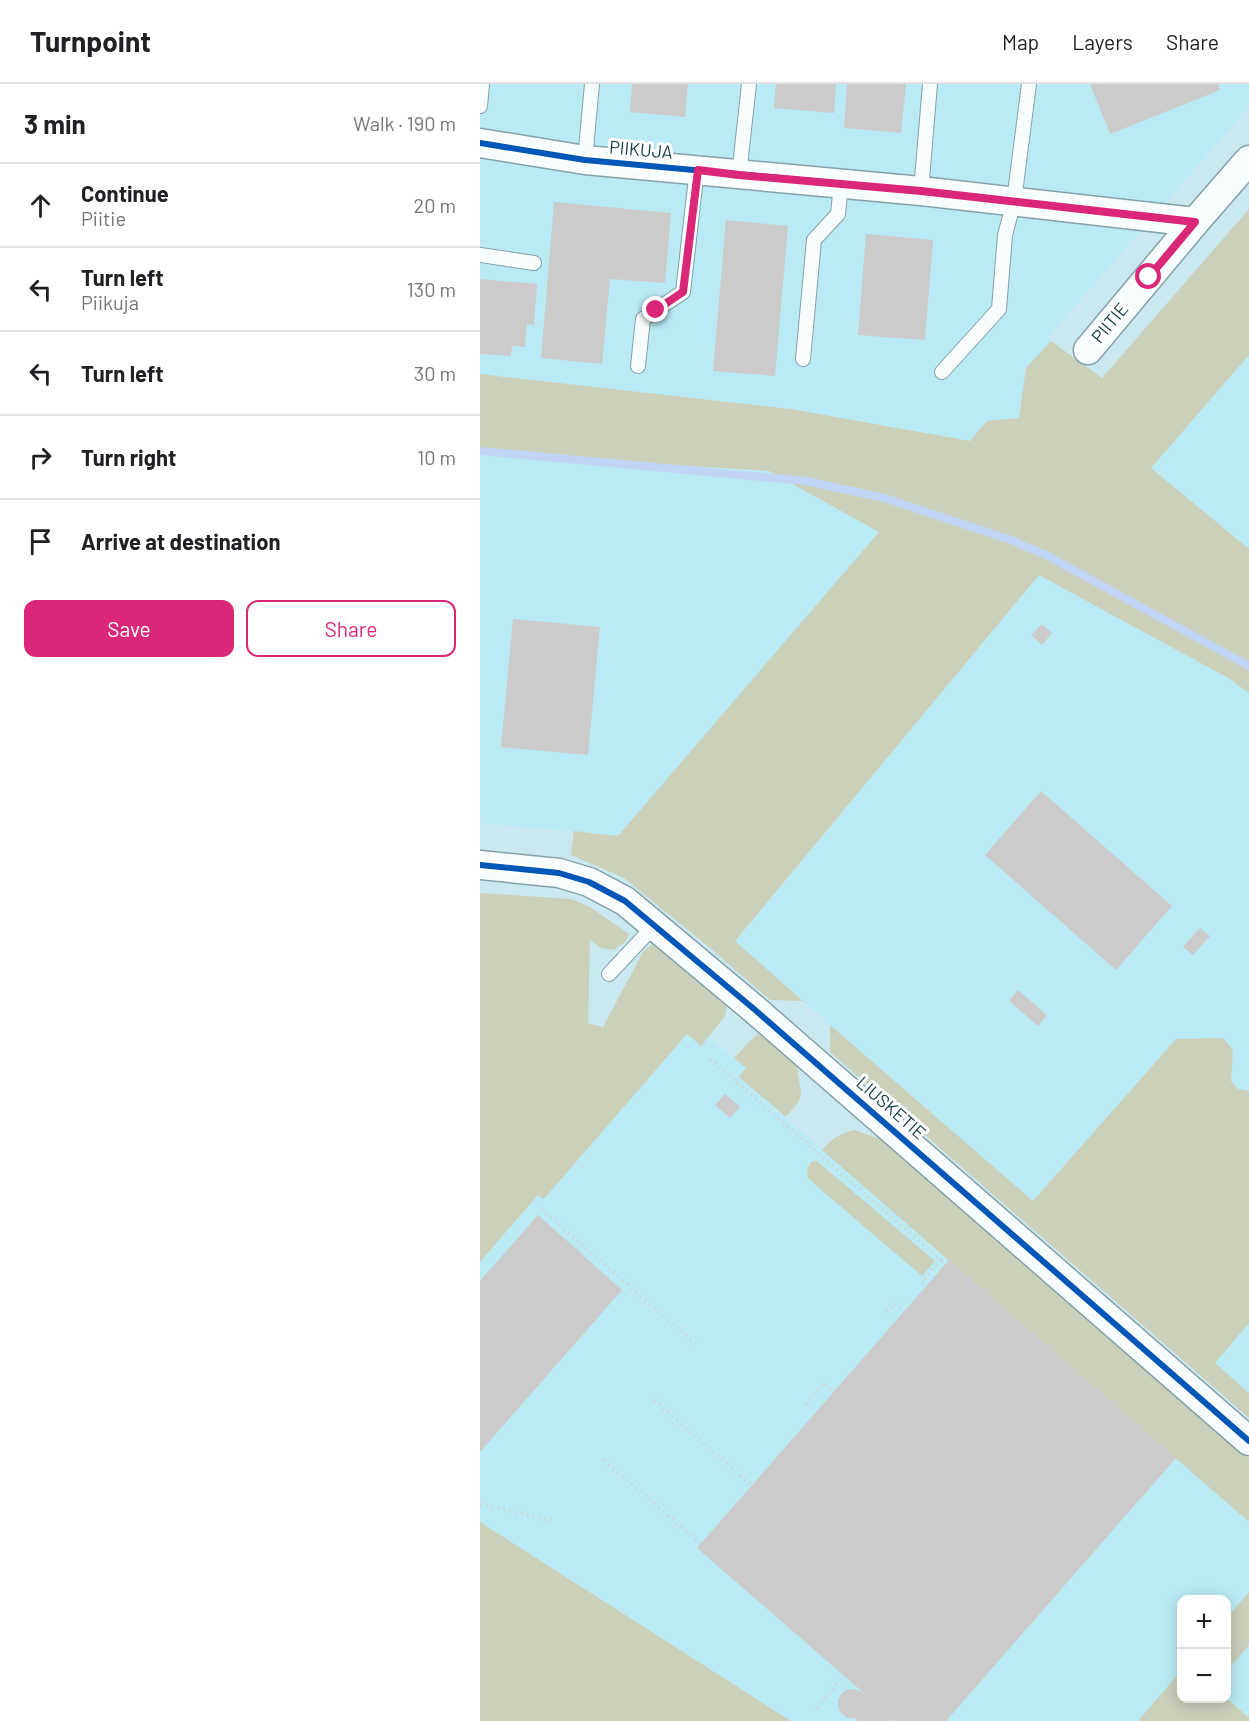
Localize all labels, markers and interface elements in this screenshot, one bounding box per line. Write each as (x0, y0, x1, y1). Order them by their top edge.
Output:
text: Turnpoint (30, 24, 151, 58)
text: Map (1002, 29, 1039, 54)
text: Layers (1072, 29, 1133, 54)
text: Share (1166, 29, 1219, 54)
text: 3 min (24, 108, 86, 139)
text: Walk · 190 m (353, 111, 456, 135)
street label: PIIKUJA (608, 135, 674, 163)
text: Continue (81, 180, 169, 206)
icon: ahead (24, 189, 57, 222)
text: 20 m (413, 193, 456, 217)
text: Piitie (81, 206, 126, 230)
route start (1135, 263, 1161, 289)
text: Turn left (81, 264, 164, 290)
icon: left (24, 273, 57, 306)
text: 130 m (407, 277, 456, 301)
text: Piikuja (81, 290, 139, 314)
route end (642, 296, 668, 322)
street label: PIITIE (1086, 298, 1132, 347)
icon: left (24, 357, 57, 390)
text: Turn left (81, 360, 164, 386)
text: 30 m (414, 361, 456, 385)
icon: right (24, 441, 57, 474)
text: Turn right (81, 444, 176, 470)
text: 10 m (417, 445, 456, 469)
icon: arrive (24, 525, 57, 558)
text: Arrive at destination (81, 528, 280, 554)
button: Save (24, 600, 234, 657)
button: Share (246, 600, 456, 657)
street label: LIUSKETIE (852, 1071, 931, 1143)
map controls (1177, 1595, 1231, 1703)
button: + (1177, 1595, 1231, 1649)
button: − (1177, 1649, 1231, 1703)

